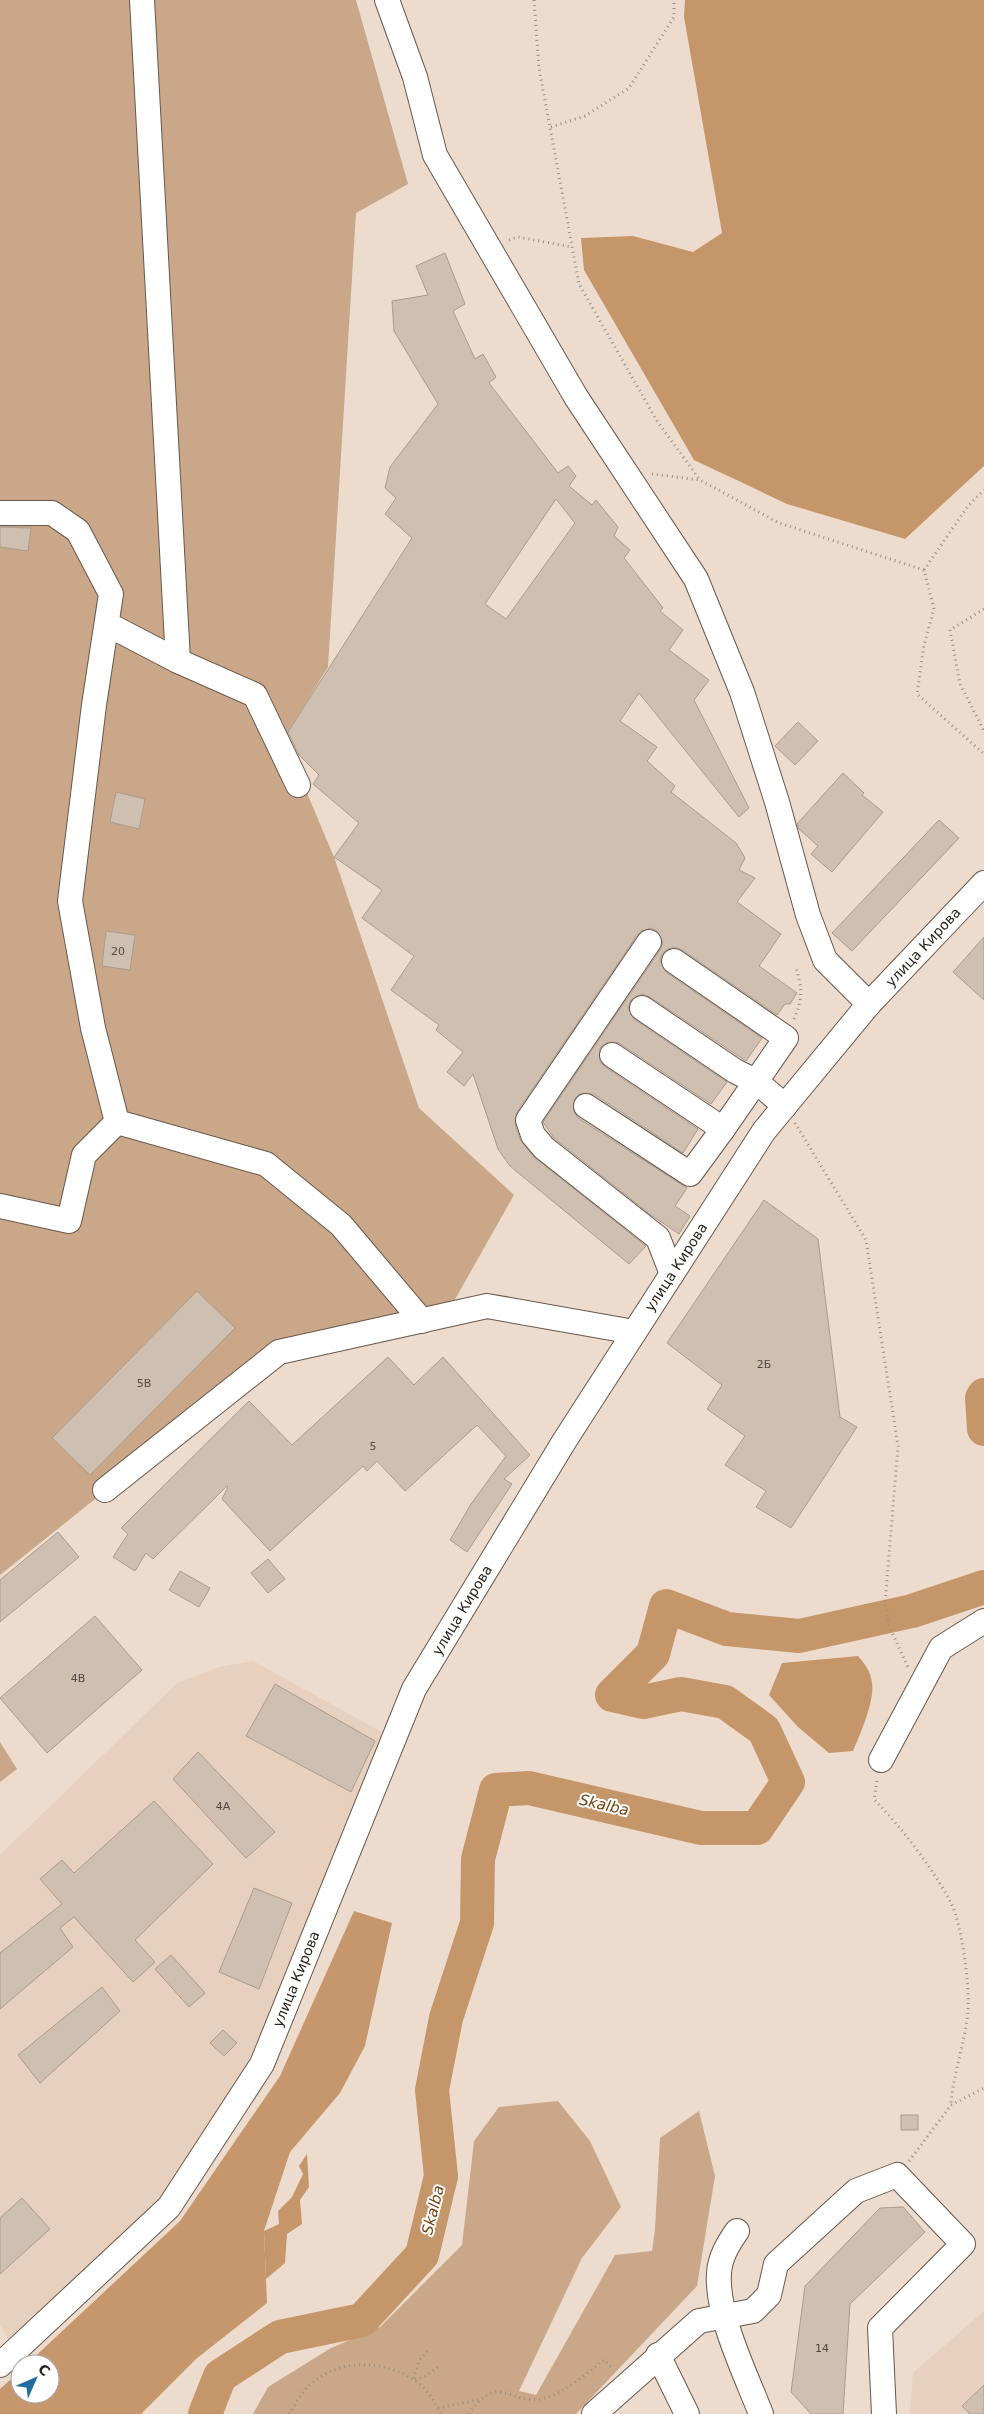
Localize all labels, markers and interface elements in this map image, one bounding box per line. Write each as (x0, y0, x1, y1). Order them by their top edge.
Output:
street label: улица Кирова (882, 904, 964, 990)
house number: 20 (111, 945, 125, 958)
street label: улица Кирова (641, 1220, 711, 1314)
house number: 2Б (757, 1358, 771, 1371)
house number: 5В (137, 1377, 151, 1390)
house number: 5 (370, 1440, 377, 1453)
street label: улица Кирова (429, 1562, 495, 1658)
house number: 4В (71, 1672, 85, 1685)
water label: Skalba (577, 1791, 631, 1819)
house number: 4А (216, 1800, 231, 1813)
street label: улица Кирова (269, 1929, 323, 2029)
water label: Skalba (418, 2183, 448, 2237)
house number: 14 (815, 2342, 829, 2355)
north arrow (10, 2354, 60, 2404)
text: С (35, 2361, 53, 2379)

